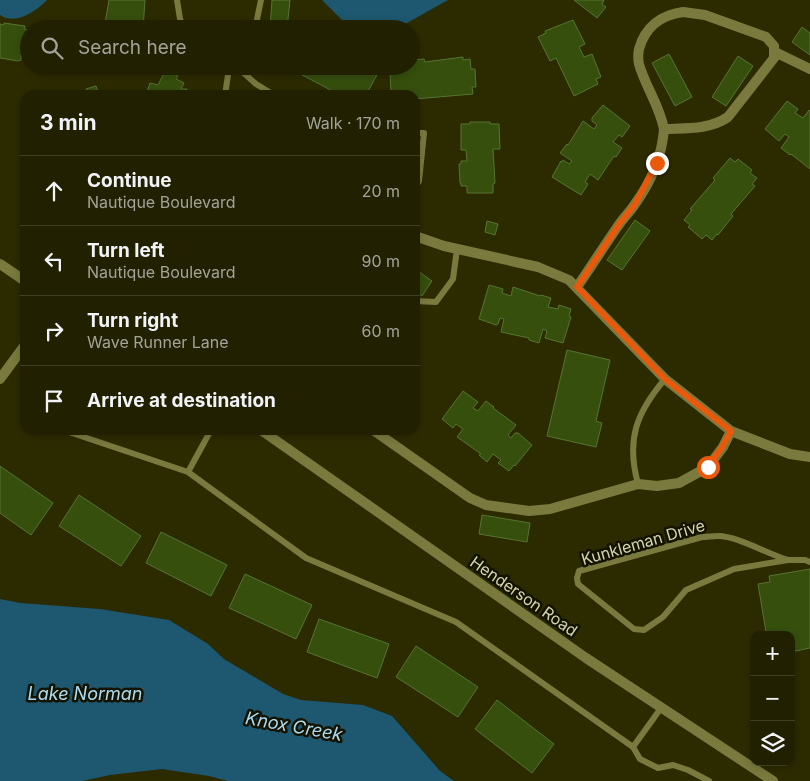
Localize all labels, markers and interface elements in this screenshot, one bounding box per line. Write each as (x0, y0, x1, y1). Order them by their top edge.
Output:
search box (20, 20, 420, 75)
icon: search (38, 34, 66, 62)
text: Search here (78, 36, 187, 59)
text: 3 min (40, 110, 96, 135)
text: Walk · 170 m (306, 113, 400, 133)
route end (646, 152, 669, 175)
text: Continue (87, 169, 172, 192)
icon: ahead (40, 177, 68, 205)
text: 20 m (362, 181, 400, 201)
text: Nautique Boulevard (87, 192, 236, 212)
text: Turn left (87, 239, 165, 262)
icon: left (40, 247, 68, 275)
text: 90 m (361, 251, 400, 271)
text: Nautique Boulevard (87, 262, 236, 282)
text: Turn right (87, 309, 178, 332)
icon: right (40, 317, 68, 345)
text: 60 m (361, 321, 400, 341)
text: Wave Runner Lane (87, 332, 229, 352)
icon: arrive (40, 387, 68, 415)
text: Arrive at destination (87, 389, 276, 412)
route start (697, 456, 720, 479)
street label: Kunkleman Drive (579, 515, 707, 569)
street label: Henderson Road (466, 552, 582, 640)
map controls (750, 631, 795, 766)
button: + (750, 631, 795, 676)
button: − (750, 676, 795, 721)
water label: Lake Norman (27, 683, 143, 704)
water label: Knox Creek (244, 707, 345, 745)
button: layers (750, 721, 795, 766)

